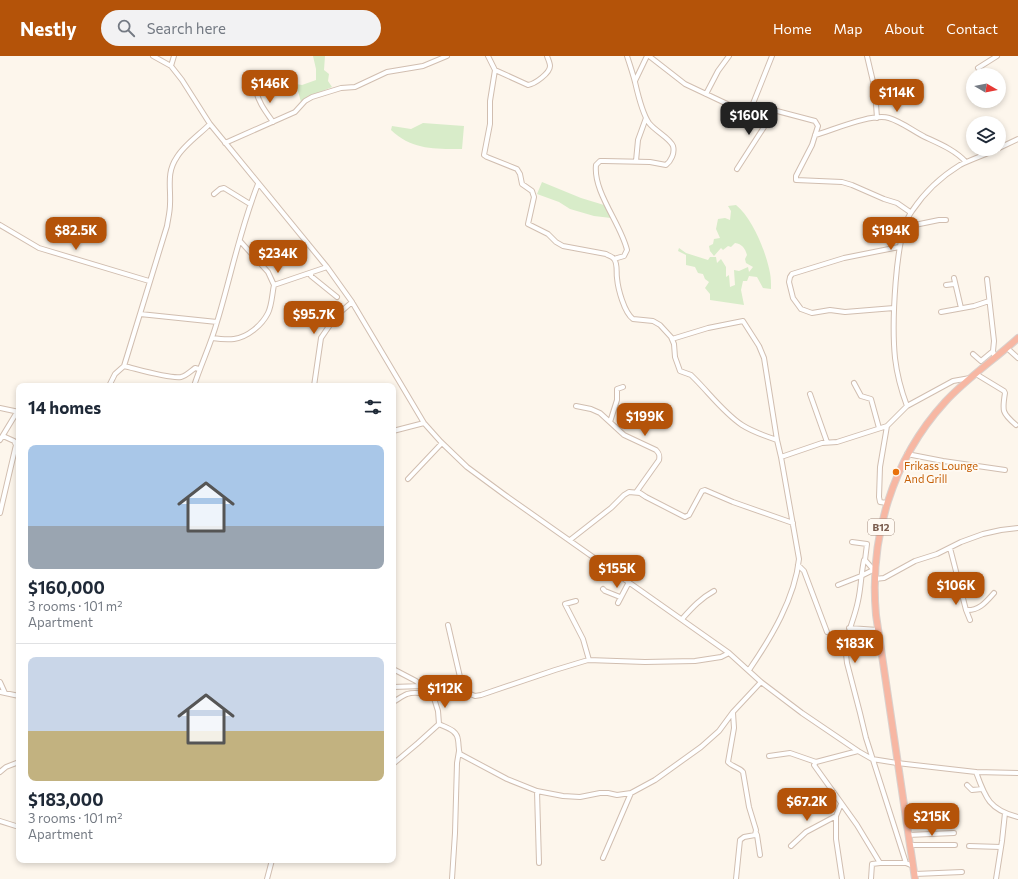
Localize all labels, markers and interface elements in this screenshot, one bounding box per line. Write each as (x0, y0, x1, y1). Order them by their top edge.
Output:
search box (101, 10, 381, 46)
text: Nestly (20, 17, 77, 40)
icon: search (115, 17, 137, 39)
text: Search here (147, 19, 226, 37)
text: Home (773, 20, 812, 37)
text: Map (834, 20, 862, 37)
text: About (884, 20, 924, 37)
text: Contact (946, 20, 998, 37)
north arrow (966, 68, 1006, 108)
map controls (966, 68, 1006, 156)
pin: $146K (242, 70, 298, 104)
text: $146K (251, 75, 289, 91)
pin: $114K (869, 79, 925, 113)
text: $114K (879, 84, 915, 100)
pin: $160K (721, 102, 777, 136)
text: $160K (729, 107, 769, 123)
button: layers (966, 116, 1006, 156)
pin: $82.5K (43, 217, 109, 251)
pin: $194K (863, 217, 919, 251)
text: $82.5K (55, 222, 97, 238)
text: $194K (872, 222, 910, 238)
pin: $234K (250, 240, 306, 274)
text: $234K (258, 245, 298, 261)
pin: $95.7K (281, 301, 347, 335)
text: $95.7K (293, 306, 335, 322)
icon: filters (362, 396, 384, 418)
text: 14 homes (28, 397, 101, 418)
pin: $199K (617, 403, 673, 437)
text: $199K (626, 408, 664, 424)
place label: Frikass Lounge And Grill (904, 459, 978, 485)
marker: Frikass Lounge And Grill (891, 467, 901, 477)
icon: home (170, 471, 242, 543)
road number: B12 (868, 519, 894, 535)
pin: $155K (589, 555, 645, 589)
text: $155K (598, 560, 636, 576)
pin: $106K (928, 572, 984, 606)
text: $160,000 (28, 577, 105, 598)
text: $106K (936, 577, 976, 593)
text: 3 rooms · 101 m² (28, 598, 122, 614)
text: Apartment (28, 614, 93, 630)
pin: $183K (827, 630, 883, 664)
text: $183K (836, 635, 874, 651)
pin: $112K (417, 675, 473, 709)
text: $112K (427, 680, 463, 696)
icon: home (170, 683, 242, 755)
pin: $67.2K (774, 788, 840, 822)
text: $183,000 (28, 789, 103, 810)
text: $67.2K (786, 793, 828, 809)
pin: $215K (904, 803, 960, 837)
text: $215K (913, 808, 951, 824)
text: 3 rooms · 101 m² (28, 810, 122, 826)
text: Apartment (28, 826, 93, 842)

